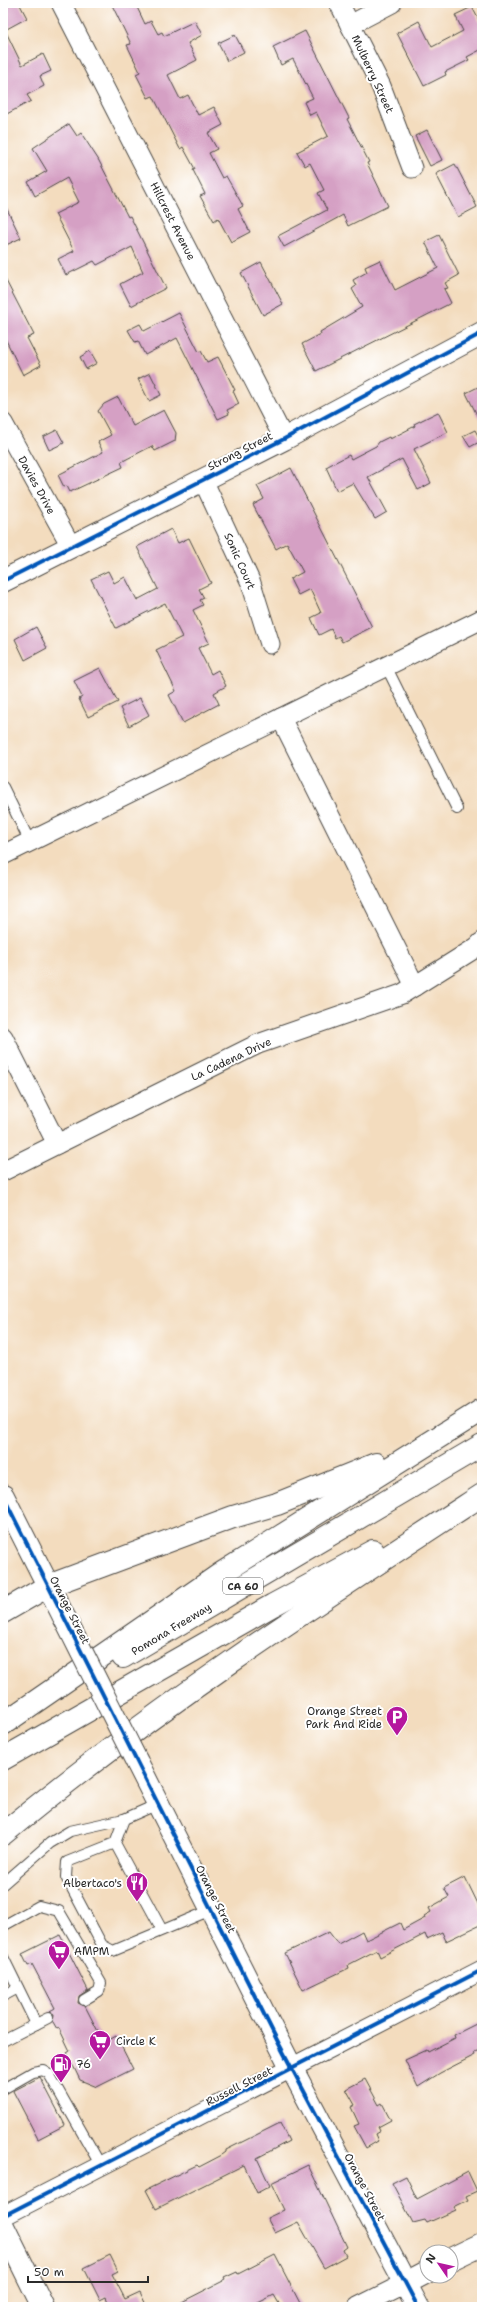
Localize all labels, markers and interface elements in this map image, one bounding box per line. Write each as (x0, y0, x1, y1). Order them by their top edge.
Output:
street label: Mulberry Street (348, 33, 397, 116)
street label: Hillcrest Avenue (146, 180, 199, 263)
street label: Strong Street (205, 428, 276, 474)
street label: Davies Drive (14, 453, 59, 517)
street label: Sonic Court (220, 530, 259, 592)
street label: La Cadena Drive (189, 1034, 274, 1085)
street label: Orange Street (46, 1573, 93, 1647)
road number: CA 60 (223, 1578, 263, 1594)
street label: Pomona Freeway (128, 1600, 214, 1659)
place label: Orange Street Park And Ride (306, 1704, 382, 1732)
parking icon: Orange Street Park And Ride (384, 1704, 410, 1737)
street label: Orange Street (192, 1862, 239, 1936)
restaurant icon: Albertaco's (124, 1870, 150, 1903)
place label: Albertaco's (63, 1876, 122, 1891)
supermarket icon: AMPM (46, 1938, 72, 1971)
place label: AMPM (74, 1944, 110, 1959)
supermarket icon: Circle K (87, 2028, 113, 2061)
place label: Circle K (116, 2034, 156, 2049)
fuel station icon: 76 (48, 2051, 74, 2084)
place label: 76 (76, 2057, 91, 2072)
street label: Russell Street (203, 2063, 275, 2110)
street label: Orange Street (340, 2151, 389, 2224)
north arrow (419, 2244, 459, 2284)
text: N (422, 2251, 440, 2266)
scale bar (28, 2258, 148, 2284)
text: 50 m (34, 2264, 64, 2280)

